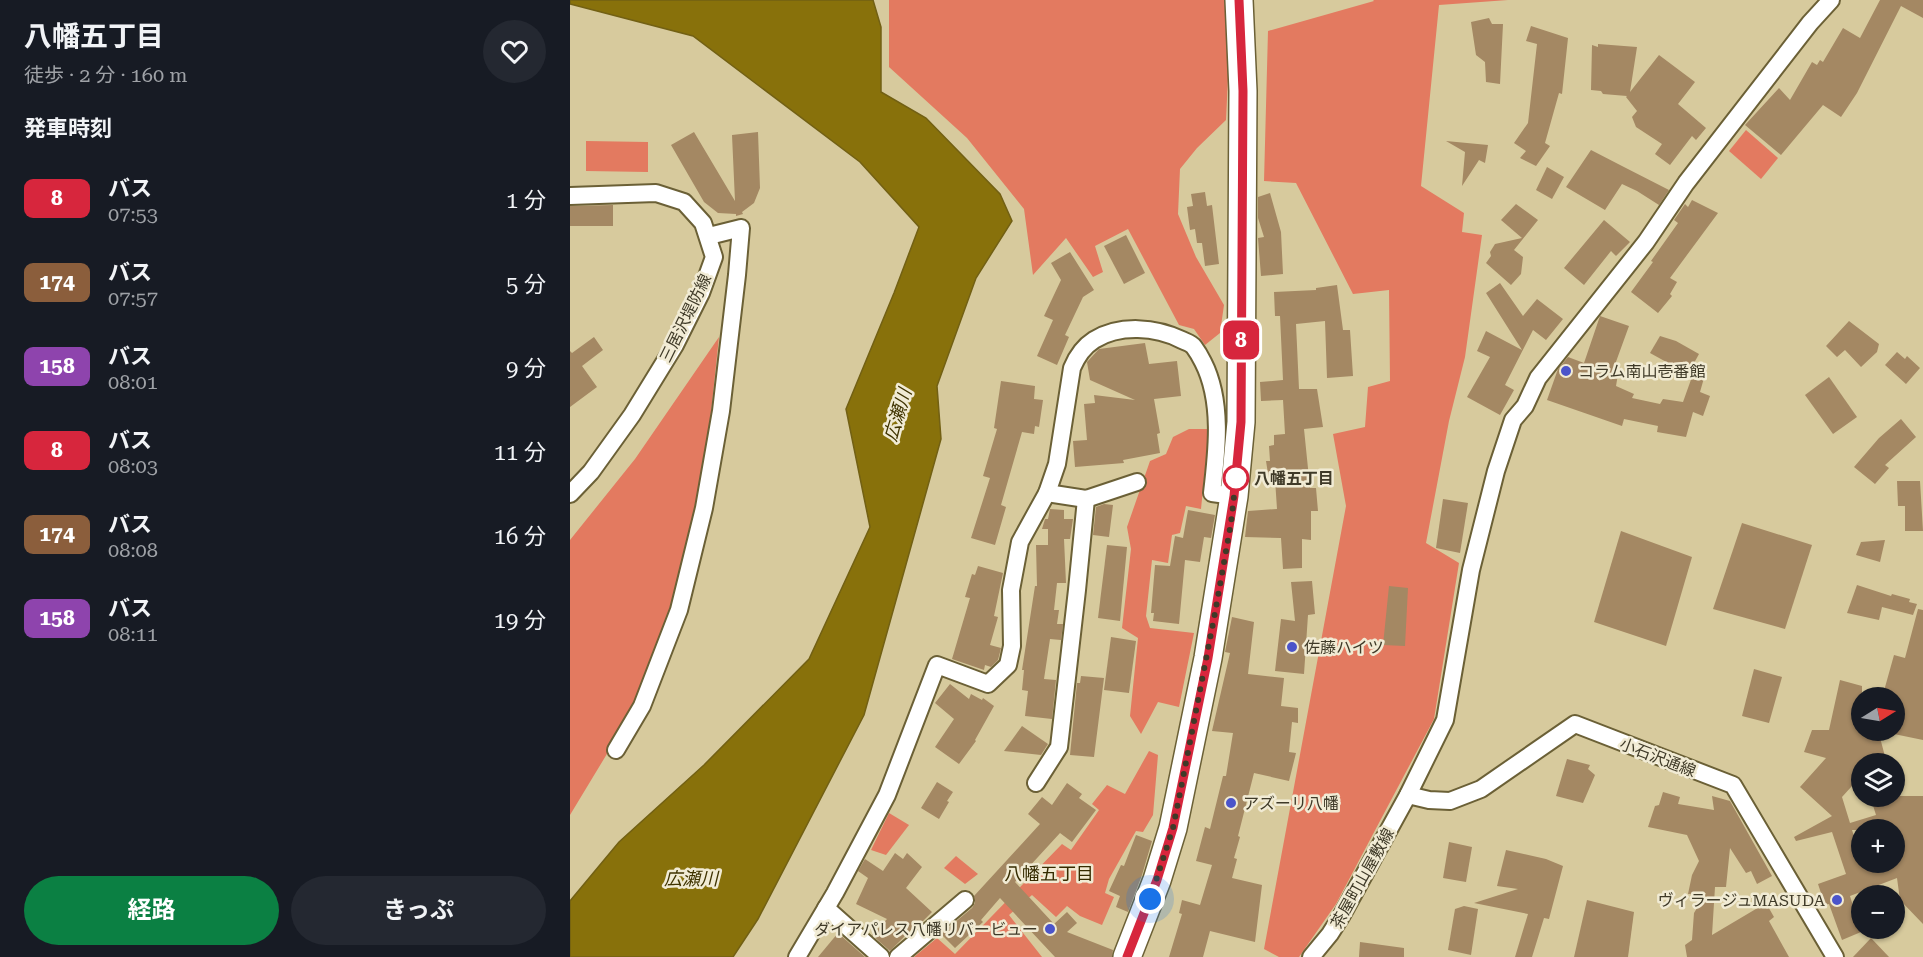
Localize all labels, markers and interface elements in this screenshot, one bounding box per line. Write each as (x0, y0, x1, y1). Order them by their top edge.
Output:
text: 八幡五丁目 (24, 20, 164, 53)
button: heart (483, 20, 546, 83)
text: 徒歩 · 2 分 · 160 m (24, 63, 188, 87)
text: 発車時刻 (24, 116, 112, 141)
text: バス (108, 176, 152, 201)
text: 8 (51, 186, 63, 210)
text: 1 分 (506, 188, 546, 213)
text: 07:53 (108, 202, 158, 226)
text: バス (108, 260, 152, 285)
text: 174 (39, 270, 75, 294)
street label: 三居沢堤防線 (656, 271, 715, 366)
text: 5 分 (506, 272, 546, 297)
text: 07:57 (108, 286, 158, 310)
line badge: 8 (1222, 320, 1260, 360)
text: 8 (1235, 328, 1247, 352)
text: バス (108, 344, 152, 369)
text: 158 (39, 354, 75, 378)
text: 9 分 (506, 356, 546, 381)
place label: コラム南山壱番館 (1578, 362, 1706, 381)
marker: コラム南山壱番館 (1559, 364, 1573, 378)
text: 08:01 (108, 370, 158, 394)
water label: 広瀬川 (880, 384, 916, 444)
text: バス (108, 428, 152, 453)
text: 8 (51, 438, 63, 462)
text: 11 分 (494, 440, 546, 465)
text: 08:03 (108, 454, 158, 478)
marker: 八幡五丁目 (1223, 465, 1249, 491)
place label: 八幡五丁目 (1254, 469, 1334, 488)
text: バス (108, 512, 152, 537)
text: 174 (39, 522, 75, 546)
text: 16 分 (494, 524, 546, 549)
text: 08:08 (108, 538, 158, 562)
text: バス (108, 596, 152, 621)
text: 158 (39, 606, 75, 630)
text: 19 分 (494, 608, 546, 633)
text: 08:11 (108, 622, 158, 646)
place label: 佐藤ハイツ (1304, 638, 1384, 657)
marker: 佐藤ハイツ (1285, 640, 1299, 654)
north arrow (1851, 687, 1905, 741)
map controls (1851, 687, 1905, 939)
street label: 小石沢通線 (1617, 734, 1699, 781)
button: layers (1851, 753, 1905, 807)
place label: アズーリ八幡 (1243, 794, 1339, 813)
marker: アズーリ八幡 (1224, 796, 1238, 810)
button: + (1851, 819, 1905, 873)
street label: 茶屋町山屋敷線 (1327, 825, 1398, 932)
district label: 八幡五丁目 (1004, 863, 1094, 884)
water label: 広瀬川 (664, 868, 720, 889)
button: 経路 (24, 876, 279, 945)
button: きっぷ (291, 876, 546, 945)
your location (1135, 884, 1165, 914)
button: − (1851, 885, 1905, 939)
place label: ヴィラージュMASUDA (1658, 891, 1826, 910)
marker: ヴィラージュMASUDA (1830, 893, 1844, 907)
place label: ダイアパレス八幡リバービュー (814, 920, 1038, 939)
marker: ダイアパレス八幡リバービュー (1043, 922, 1057, 936)

